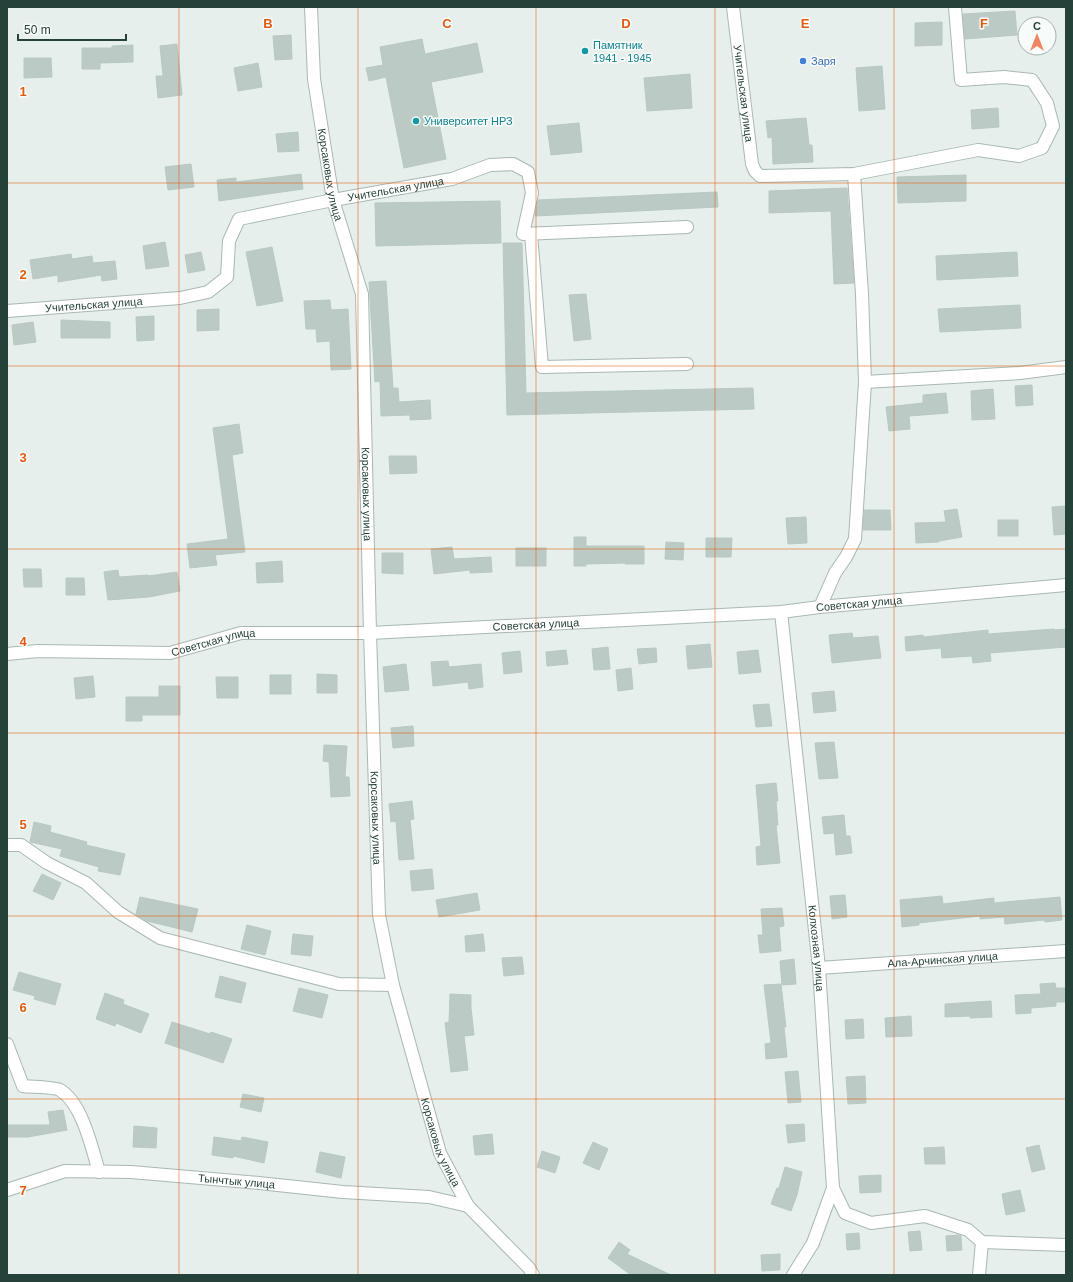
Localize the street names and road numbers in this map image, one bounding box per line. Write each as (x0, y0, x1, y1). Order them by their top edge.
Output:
street label: Учительская улица (732, 44, 755, 143)
street label: Корсаковых улица (316, 127, 345, 223)
street label: Учительская улица (346, 174, 446, 203)
street label: Учительская улица (45, 295, 144, 314)
street label: Корсаковых улица (360, 447, 374, 542)
street label: Советская улица (815, 594, 904, 613)
street label: Советская улица (492, 616, 580, 633)
street label: Советская улица (170, 627, 256, 658)
street label: Корсаковых улица (368, 771, 383, 866)
street label: Колхозная улица (806, 904, 827, 993)
street label: Ала-Арчинская улица (887, 950, 999, 969)
street label: Корсаковых улица (419, 1097, 463, 1189)
street label: Тынчтык улица (198, 1172, 276, 1191)

